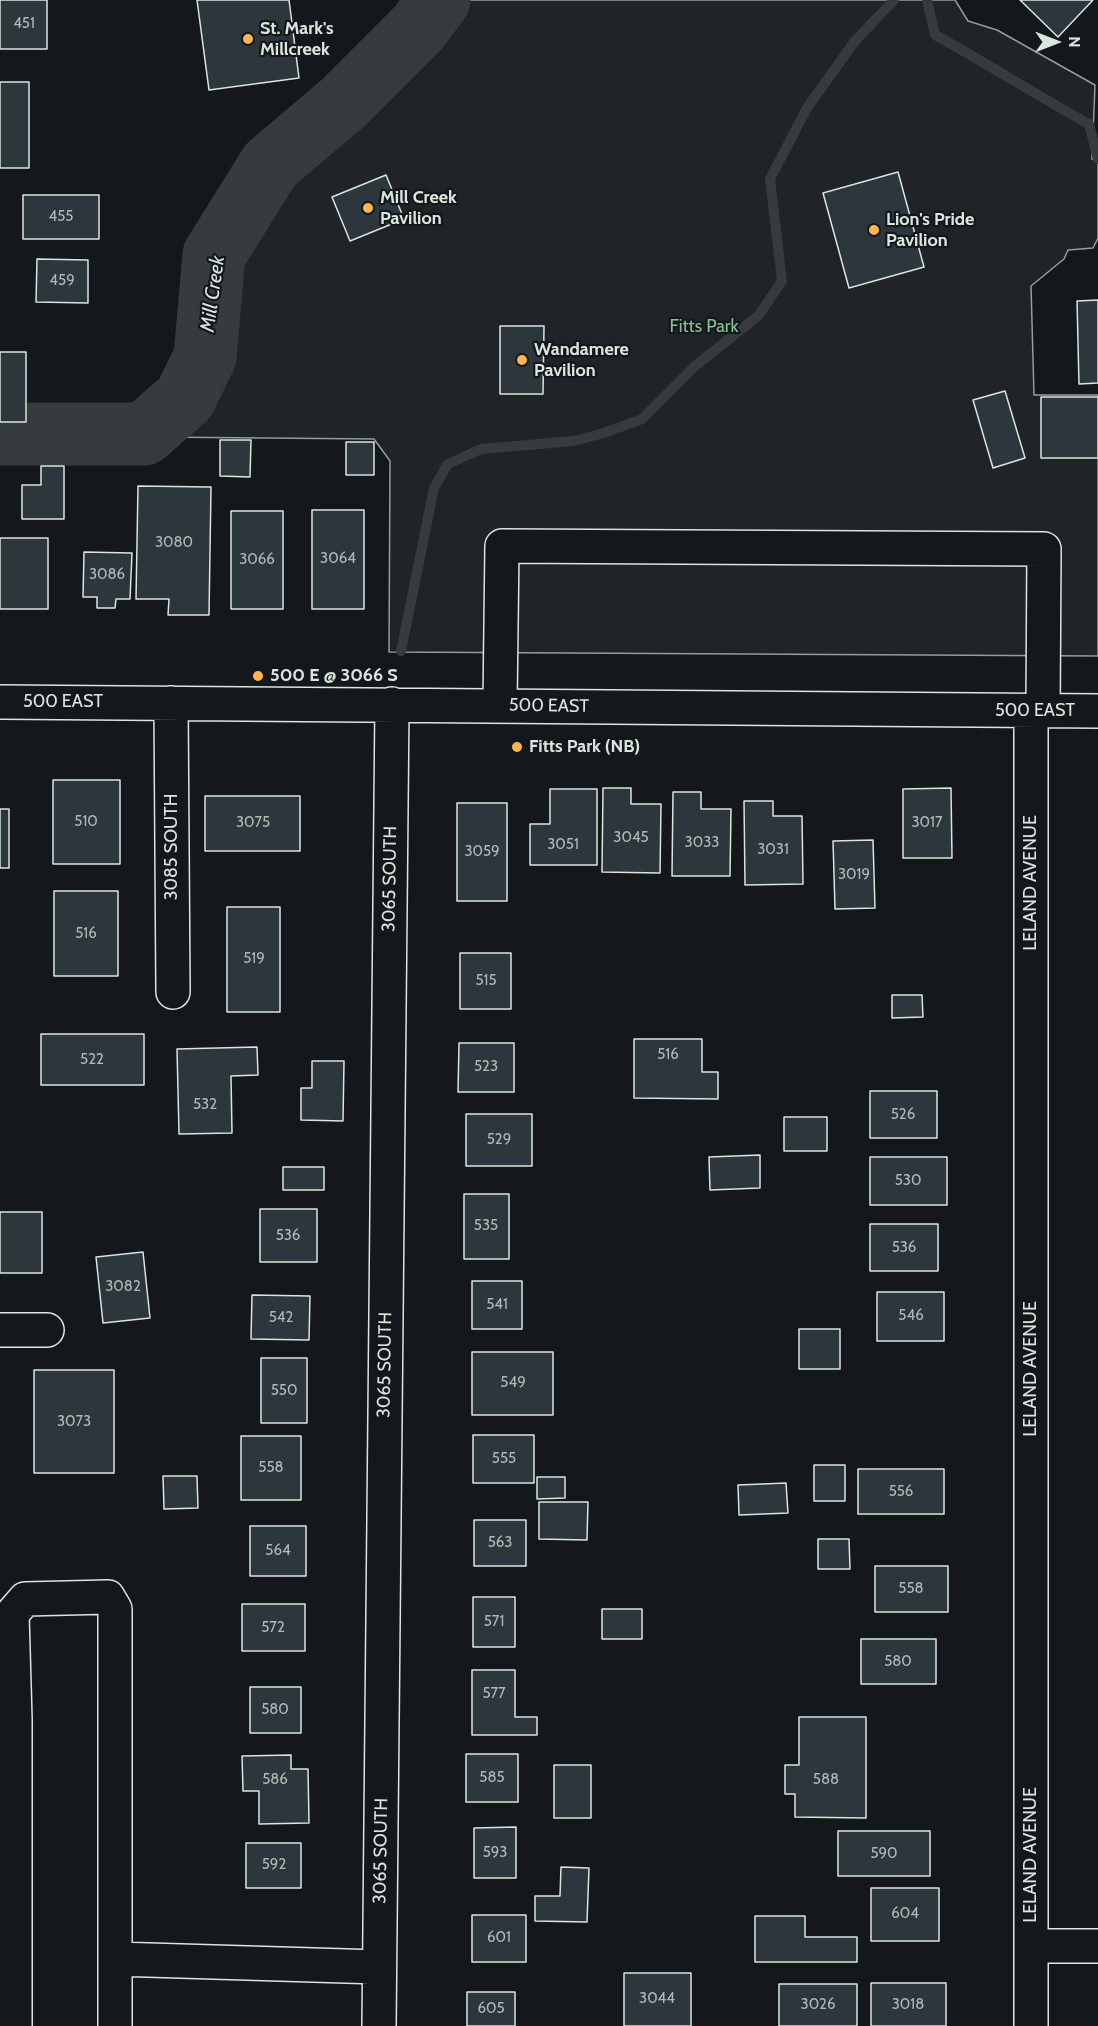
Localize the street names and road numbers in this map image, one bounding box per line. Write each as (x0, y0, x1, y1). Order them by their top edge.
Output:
street label: 500 EAST (23, 691, 103, 713)
street label: 500 EAST (509, 695, 589, 717)
street label: 500 EAST (995, 700, 1075, 722)
street label: 3085 SOUTH (161, 794, 183, 900)
street label: LELAND AVENUE (1020, 815, 1042, 951)
street label: 3065 SOUTH (378, 826, 402, 932)
street label: LELAND AVENUE (1020, 1301, 1042, 1437)
street label: 3065 SOUTH (373, 1312, 397, 1418)
street label: LELAND AVENUE (1020, 1787, 1042, 1923)
street label: 3065 SOUTH (369, 1798, 393, 1904)

